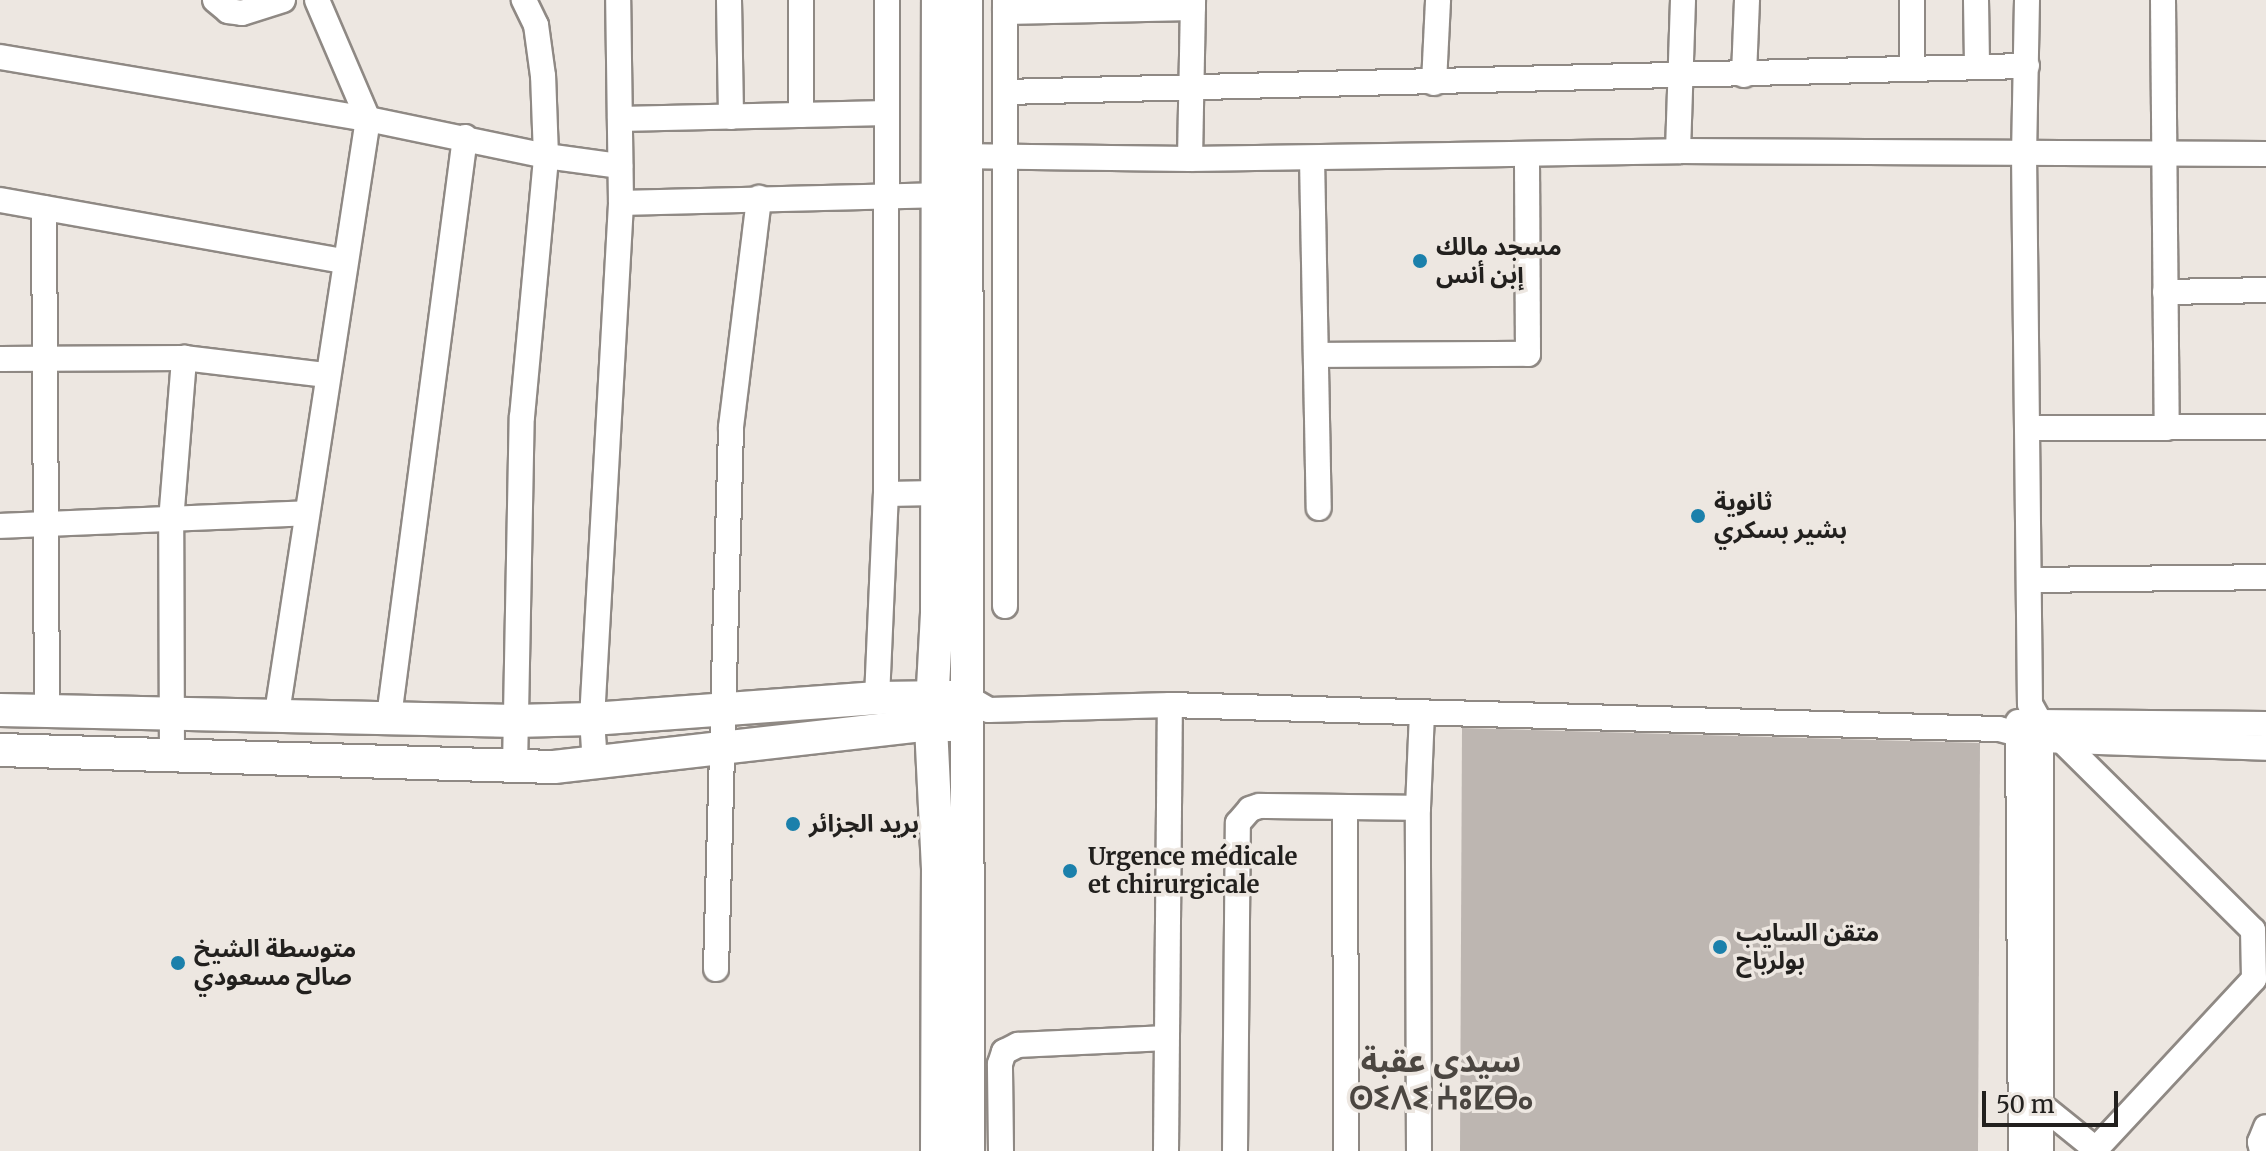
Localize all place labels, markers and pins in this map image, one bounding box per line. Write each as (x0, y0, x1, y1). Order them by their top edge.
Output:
place label: مسجد مالك إبن أنس (1436, 233, 1562, 289)
marker: مسجد مالك إبن أنس (1411, 252, 1429, 270)
place label: ثانوية بشير بسكري (1714, 488, 1847, 544)
marker: ثانوية بشير بسكري (1689, 507, 1707, 525)
place label: بريد الجزائر (809, 810, 919, 838)
marker: بريد الجزائر (784, 815, 802, 833)
place label: Urgence médicale et chirurgicale (1088, 843, 1298, 899)
marker: Urgence médicale et chirurgicale (1059, 860, 1081, 882)
place label: متقن السايب بولرباح (1736, 919, 1879, 975)
place label: متوسطة الشيخ صالح مسعودي (194, 935, 356, 991)
marker: متقن السايب بولرباح (1711, 938, 1729, 956)
marker: متوسطة الشيخ صالح مسعودي (169, 954, 187, 972)

